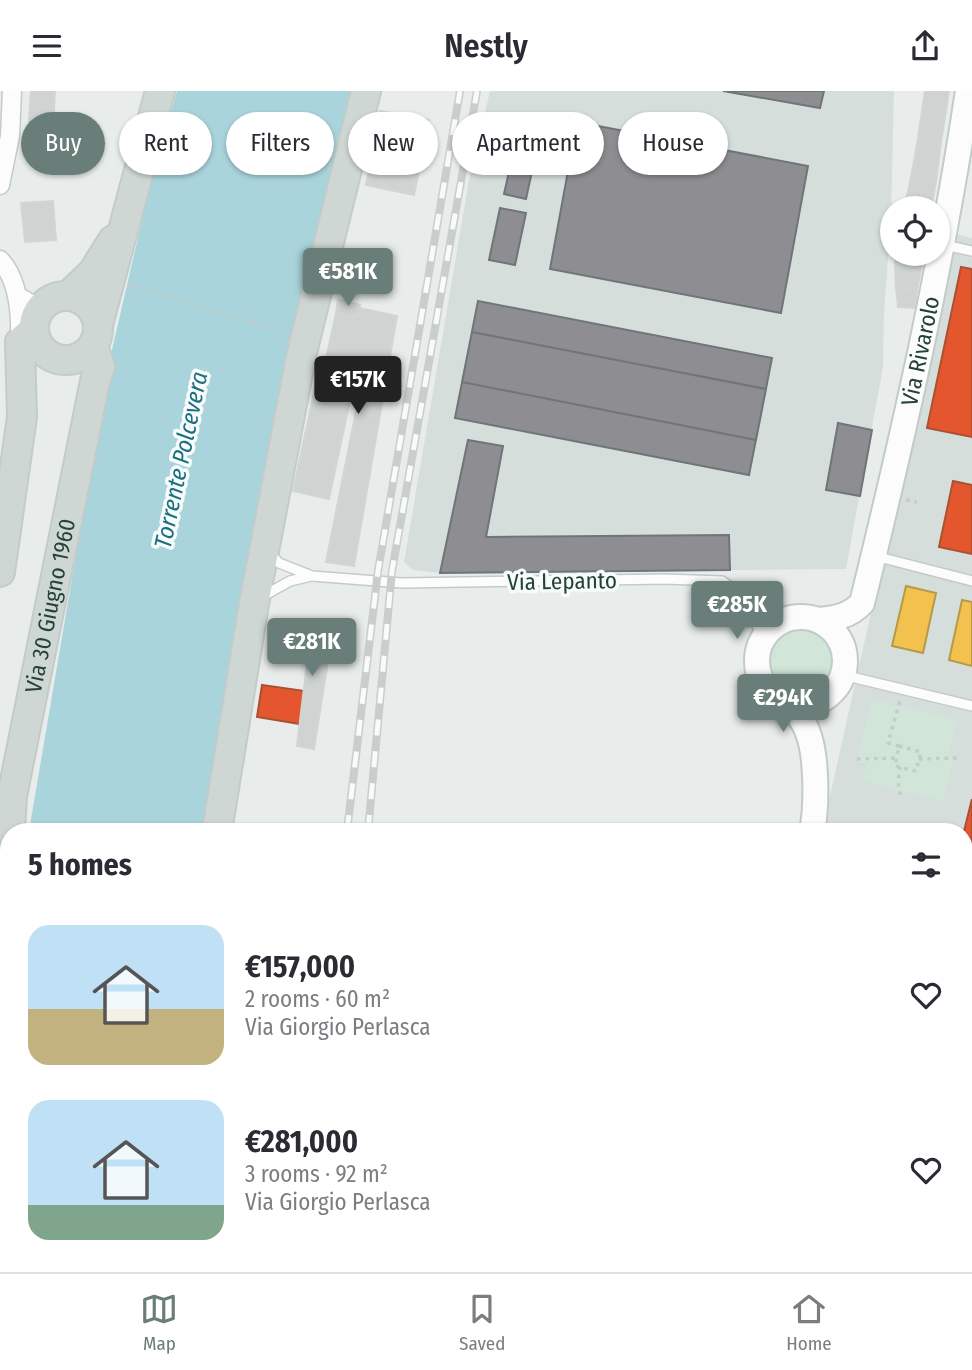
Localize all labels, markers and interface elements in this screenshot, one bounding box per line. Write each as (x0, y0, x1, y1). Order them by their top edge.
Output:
icon: menu (28, 27, 66, 65)
text: Nestly (444, 27, 528, 65)
icon: share (906, 27, 944, 65)
chip: Buy (21, 112, 105, 175)
chip: Rent (119, 112, 212, 175)
chip: Filters (226, 112, 334, 175)
chip: New (348, 112, 438, 175)
chip: Apartment (452, 112, 604, 175)
chip: House (618, 112, 728, 175)
map controls (880, 196, 950, 266)
button: locate (880, 196, 950, 266)
pin: €581K (299, 249, 397, 308)
text: €581K (319, 257, 377, 285)
street label: Via Rivarolo (895, 294, 945, 408)
pin: €157K (309, 357, 407, 416)
text: €157K (330, 365, 386, 393)
water label: Torrente Polcevera (149, 369, 213, 551)
street label: Via 30 Giugno 1960 (19, 516, 81, 695)
street label: Via Lepanto (507, 566, 617, 596)
pin: €285K (688, 581, 786, 641)
text: €285K (707, 590, 767, 618)
pin: €281K (263, 619, 361, 678)
text: €281K (283, 627, 341, 655)
pin: €294K (734, 675, 832, 734)
text: €294K (753, 683, 813, 711)
icon: filters (907, 846, 945, 884)
text: 5 homes (28, 847, 132, 883)
text: €157,000 (245, 949, 355, 985)
icon: home (84, 953, 168, 1037)
icon: heart (907, 976, 945, 1014)
text: 2 rooms · 60 m² (245, 985, 390, 1013)
text: Via Giorgio Perlasca (245, 1013, 431, 1041)
text: €281,000 (245, 1124, 358, 1160)
icon: home (84, 1128, 168, 1212)
icon: heart (907, 1151, 945, 1189)
text: 3 rooms · 92 m² (245, 1160, 388, 1188)
text: Via Giorgio Perlasca (245, 1188, 431, 1216)
tab: Map (140, 1290, 178, 1355)
tab: Saved (459, 1290, 505, 1355)
tab: Home (786, 1290, 832, 1355)

